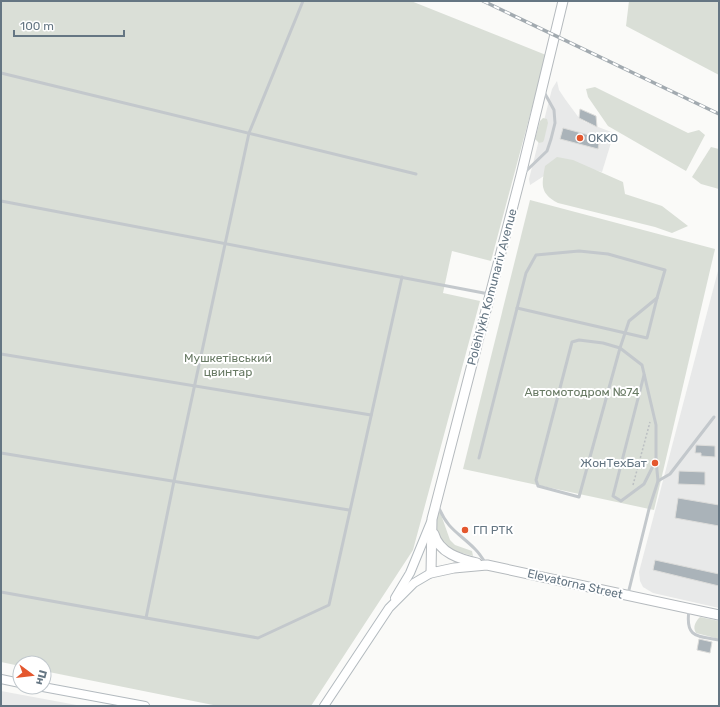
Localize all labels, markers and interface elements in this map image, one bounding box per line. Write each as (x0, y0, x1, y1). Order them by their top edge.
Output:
scale bar (14, 12, 124, 38)
text: 100 m (20, 19, 54, 33)
place label: OKKO (588, 131, 618, 145)
marker: OKKO (575, 133, 585, 143)
street label: Polehlykh Komunariv Avenue (464, 207, 520, 367)
park label: Мушкетівський цвинтар (184, 351, 272, 379)
park label: Автомотодром №74 (524, 385, 640, 399)
place label: ЖонТехБат (580, 456, 647, 470)
marker: ЖонТехБат (650, 458, 660, 468)
place label: ГП РТК (473, 523, 513, 537)
marker: ГП РТК (460, 525, 470, 535)
street label: Elevatorna Street (526, 566, 624, 602)
north arrow (12, 655, 52, 695)
text: Пн (33, 668, 49, 686)

